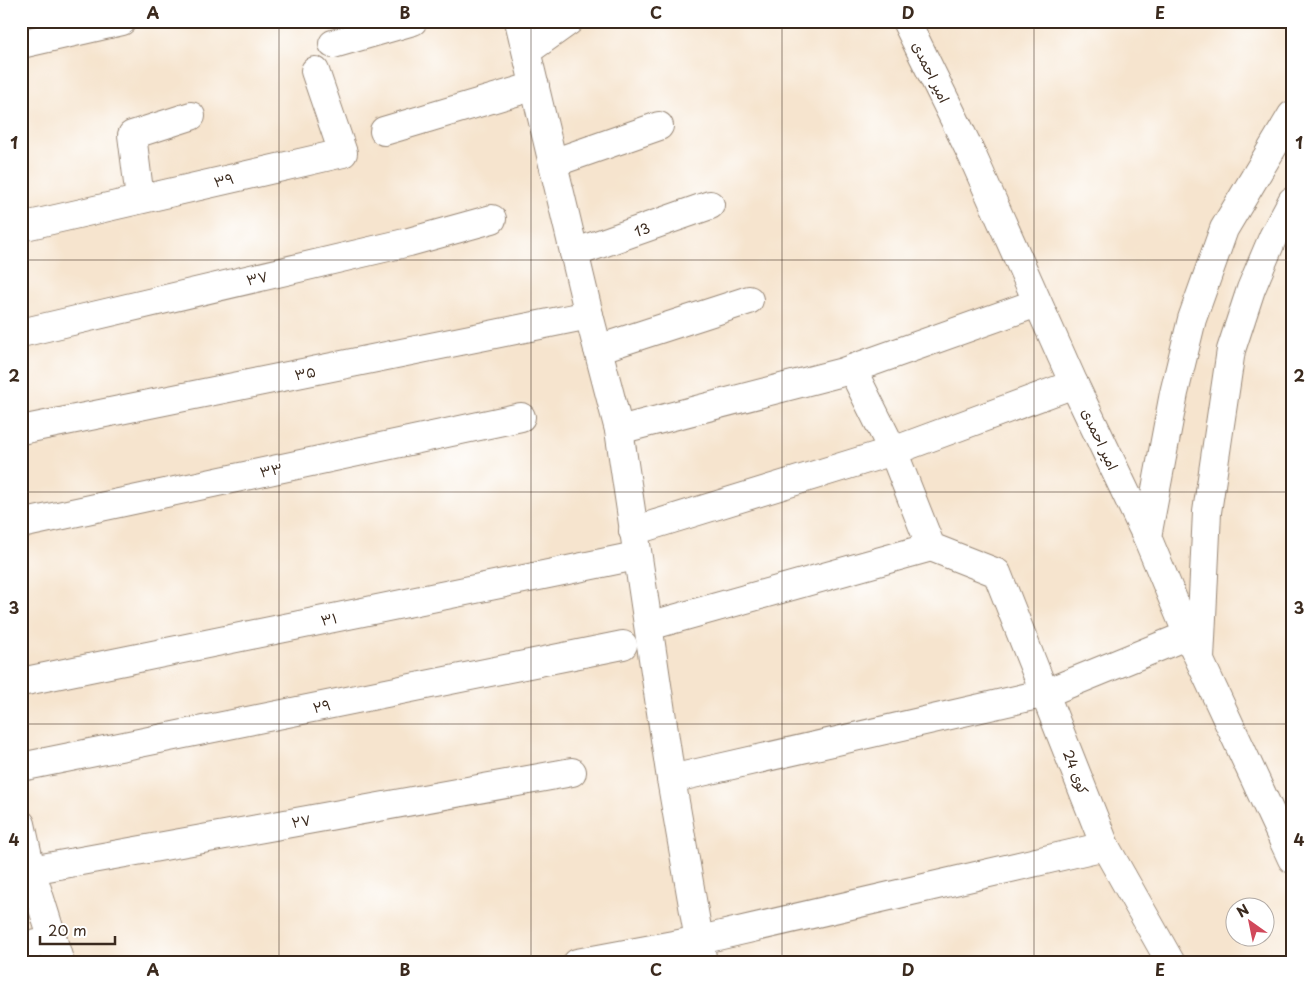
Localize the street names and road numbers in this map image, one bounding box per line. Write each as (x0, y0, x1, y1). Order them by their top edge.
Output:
street label: امیر احمدی (907, 38, 955, 106)
street label: ۳۹ (212, 167, 236, 193)
street label: 13 (631, 217, 653, 242)
street label: ۳۷ (244, 265, 270, 291)
street label: ۳۵ (293, 361, 317, 385)
street label: امیر احمدی (1077, 405, 1123, 473)
street label: ۳۳ (258, 457, 284, 483)
street label: ۳۱ (319, 607, 339, 631)
street label: ۲۹ (311, 694, 333, 718)
street label: کوی 24 (1058, 747, 1094, 797)
street label: ۲۷ (290, 809, 312, 833)

